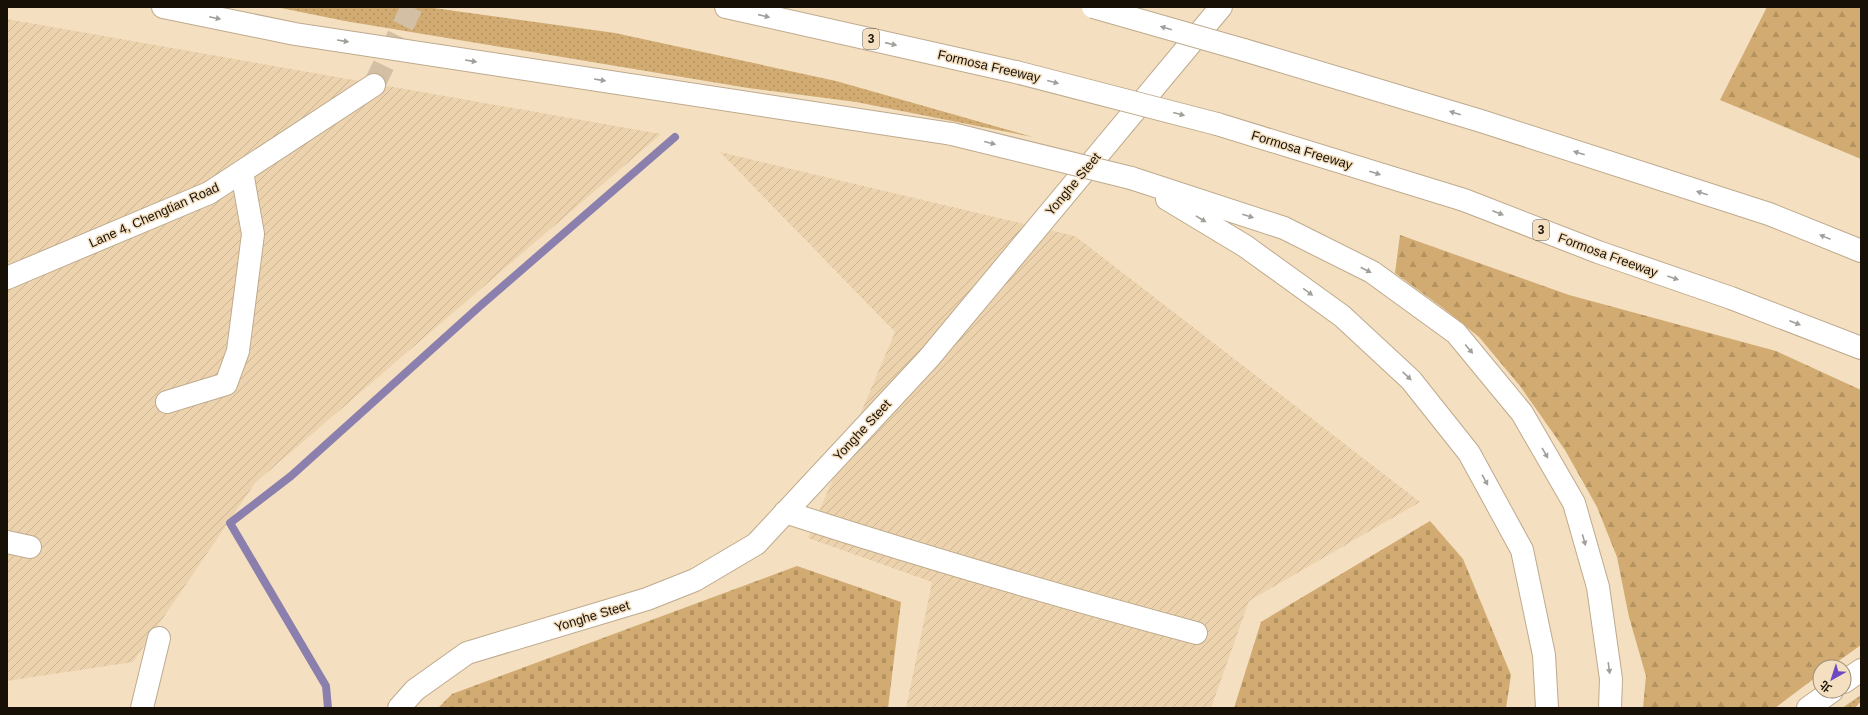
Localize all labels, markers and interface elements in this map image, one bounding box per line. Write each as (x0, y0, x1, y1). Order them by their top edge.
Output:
one-way arrow (758, 13, 771, 19)
one-way arrow (209, 15, 221, 21)
one-way arrow (1159, 25, 1171, 31)
road number: 3 (863, 29, 879, 49)
one-way arrow (337, 38, 349, 44)
one-way arrow (885, 41, 897, 47)
street label: Formosa Freeway (936, 47, 1042, 85)
one-way arrow (465, 58, 477, 64)
one-way arrow (594, 77, 606, 83)
one-way arrow (1047, 79, 1060, 85)
one-way arrow (1449, 110, 1461, 116)
one-way arrow (1173, 112, 1185, 118)
street label: Formosa Freeway (1250, 128, 1355, 173)
one-way arrow (984, 140, 996, 146)
street label: Yonghe Steet (1042, 149, 1104, 219)
one-way arrow (1572, 150, 1584, 156)
one-way arrow (1369, 170, 1381, 176)
street label: Lane 4, Chengtian Road (87, 179, 221, 251)
one-way arrow (1696, 190, 1708, 196)
one-way arrow (1493, 211, 1505, 217)
one-way arrow (1243, 214, 1255, 220)
one-way arrow (1195, 216, 1207, 223)
road number: 3 (1533, 220, 1549, 240)
street label: Formosa Freeway (1556, 230, 1660, 280)
one-way arrow (1818, 233, 1830, 239)
one-way arrow (1361, 266, 1372, 273)
one-way arrow (1667, 275, 1679, 281)
one-way arrow (1303, 288, 1314, 296)
one-way arrow (1789, 320, 1801, 326)
one-way arrow (1464, 343, 1473, 354)
one-way arrow (1402, 372, 1412, 381)
street label: Yonghe Steet (830, 396, 894, 463)
one-way arrow (1542, 447, 1549, 459)
one-way arrow (1481, 474, 1488, 486)
one-way arrow (1581, 534, 1587, 546)
street label: Yonghe Steet (553, 597, 632, 635)
north arrow (1812, 659, 1852, 699)
one-way arrow (1606, 661, 1612, 674)
text: 北 (1818, 679, 1834, 695)

